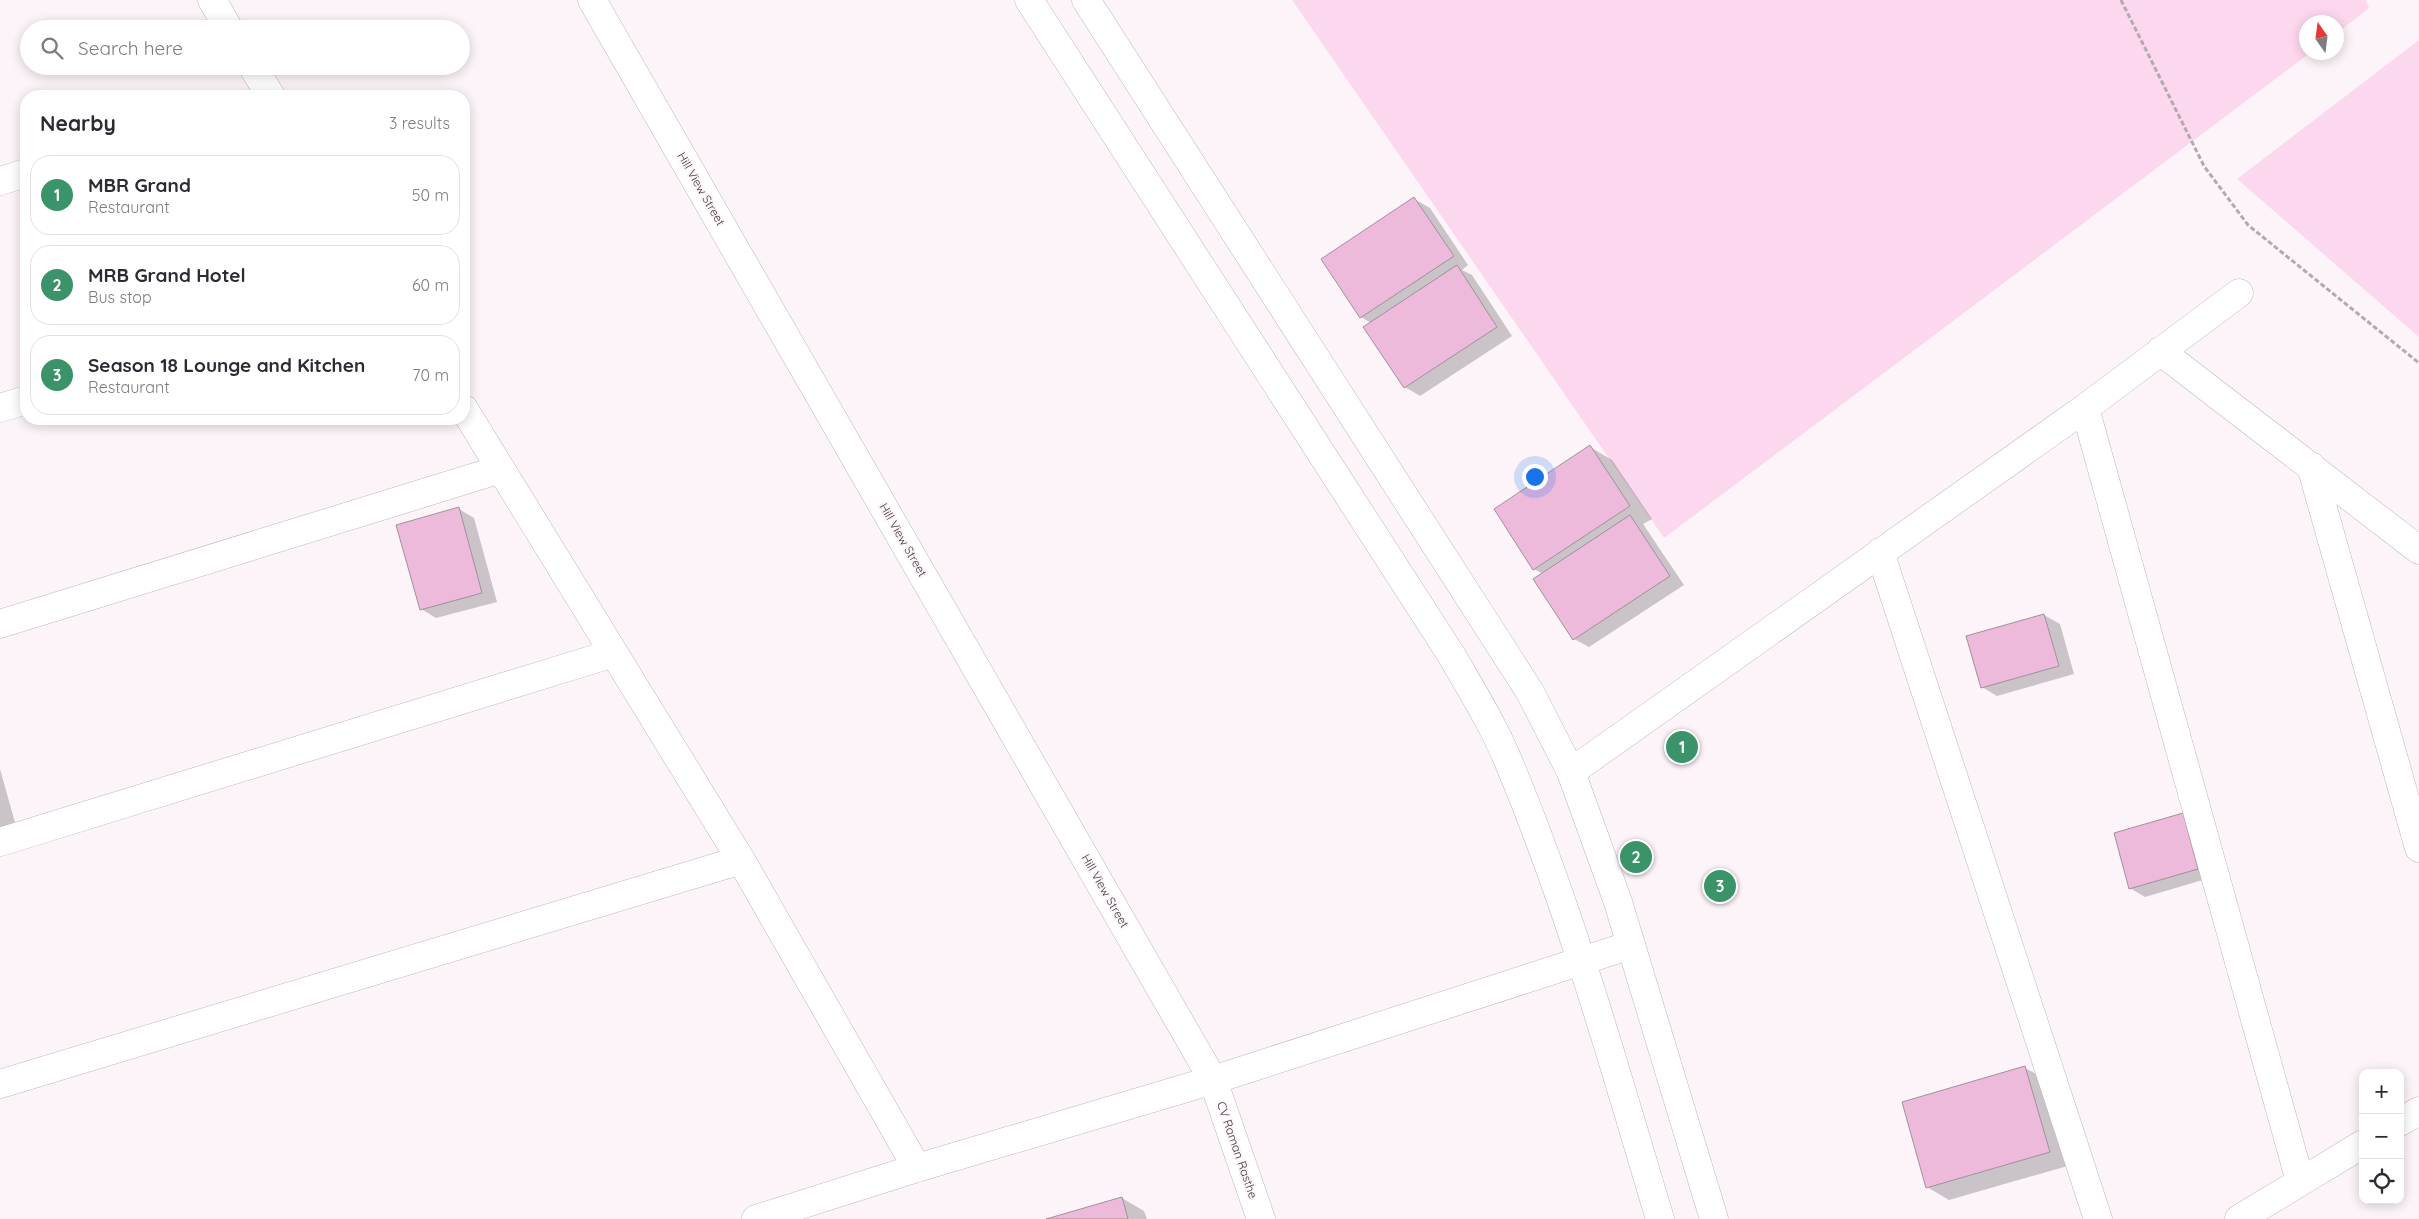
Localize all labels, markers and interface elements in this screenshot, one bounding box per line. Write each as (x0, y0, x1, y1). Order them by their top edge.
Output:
north arrow (2299, 15, 2344, 60)
search box (20, 20, 470, 75)
icon: search (38, 34, 66, 62)
text: Search here (78, 36, 183, 60)
text: Nearby (40, 110, 116, 136)
text: 3 results (389, 113, 450, 133)
street label: Hill View Street (674, 149, 729, 228)
text: MBR Grand (88, 173, 191, 197)
text: 1 (54, 185, 60, 205)
text: 50 m (412, 185, 449, 205)
text: Restaurant (88, 197, 170, 217)
text: MRB Grand Hotel (88, 263, 246, 287)
text: 2 (52, 275, 62, 295)
text: 60 m (412, 275, 449, 295)
text: Bus stop (88, 287, 152, 307)
text: Season 18 Lounge and Kitchen (88, 353, 365, 377)
text: 3 (53, 365, 61, 385)
text: 70 m (412, 365, 449, 385)
text: Restaurant (88, 377, 170, 397)
your location (1522, 464, 1548, 490)
street label: Hill View Street (876, 500, 931, 579)
pin: 1 (1666, 728, 1698, 766)
pin: 2 (1620, 838, 1652, 876)
street label: Hill View Street (1078, 851, 1133, 930)
pin: 3 (1704, 867, 1736, 905)
map controls (2359, 1069, 2404, 1204)
button: + (2359, 1069, 2404, 1114)
street label: CV Raman Rasthe (1214, 1099, 1261, 1200)
button: − (2359, 1114, 2404, 1159)
button: locate (2359, 1159, 2404, 1204)

